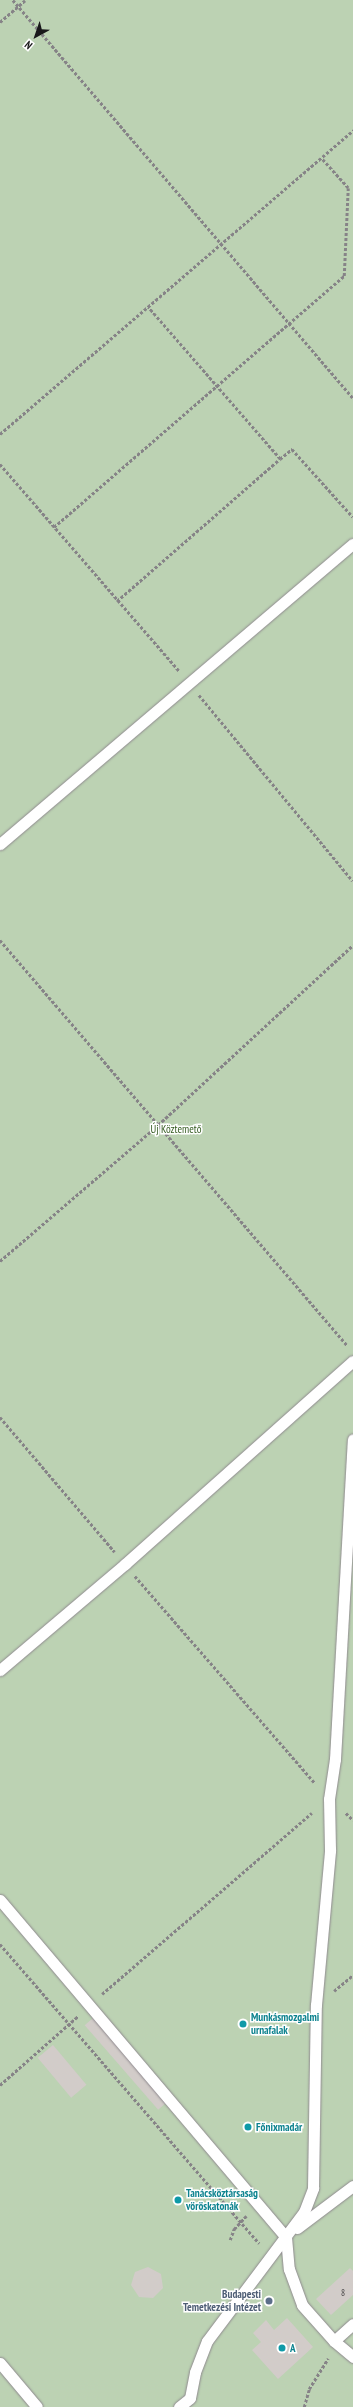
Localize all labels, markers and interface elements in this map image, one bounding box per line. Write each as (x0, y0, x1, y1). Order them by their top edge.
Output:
north arrow (16, 16, 56, 56)
text: N (22, 38, 35, 52)
park label: Új Köztemető (151, 1122, 201, 1136)
place label: Munkásmozgalmi urnafalak (251, 2011, 319, 2037)
marker: Munkásmozgalmi urnafalak (238, 2019, 248, 2029)
place label: Főnixmadár (256, 2120, 302, 2134)
marker: Főnixmadár (243, 2122, 253, 2132)
place label: Tanácsköztársaság vöröskatonák (186, 2187, 258, 2213)
marker: Tanácsköztársaság vöröskatonák (173, 2195, 183, 2205)
place label: Budapesti Temetkezési Intézet (183, 2288, 261, 2314)
house number: 8 (341, 2288, 345, 2298)
marker: Budapesti Temetkezési Intézet (264, 2296, 274, 2306)
place label: A (290, 2341, 296, 2355)
marker: A (277, 2343, 287, 2353)

